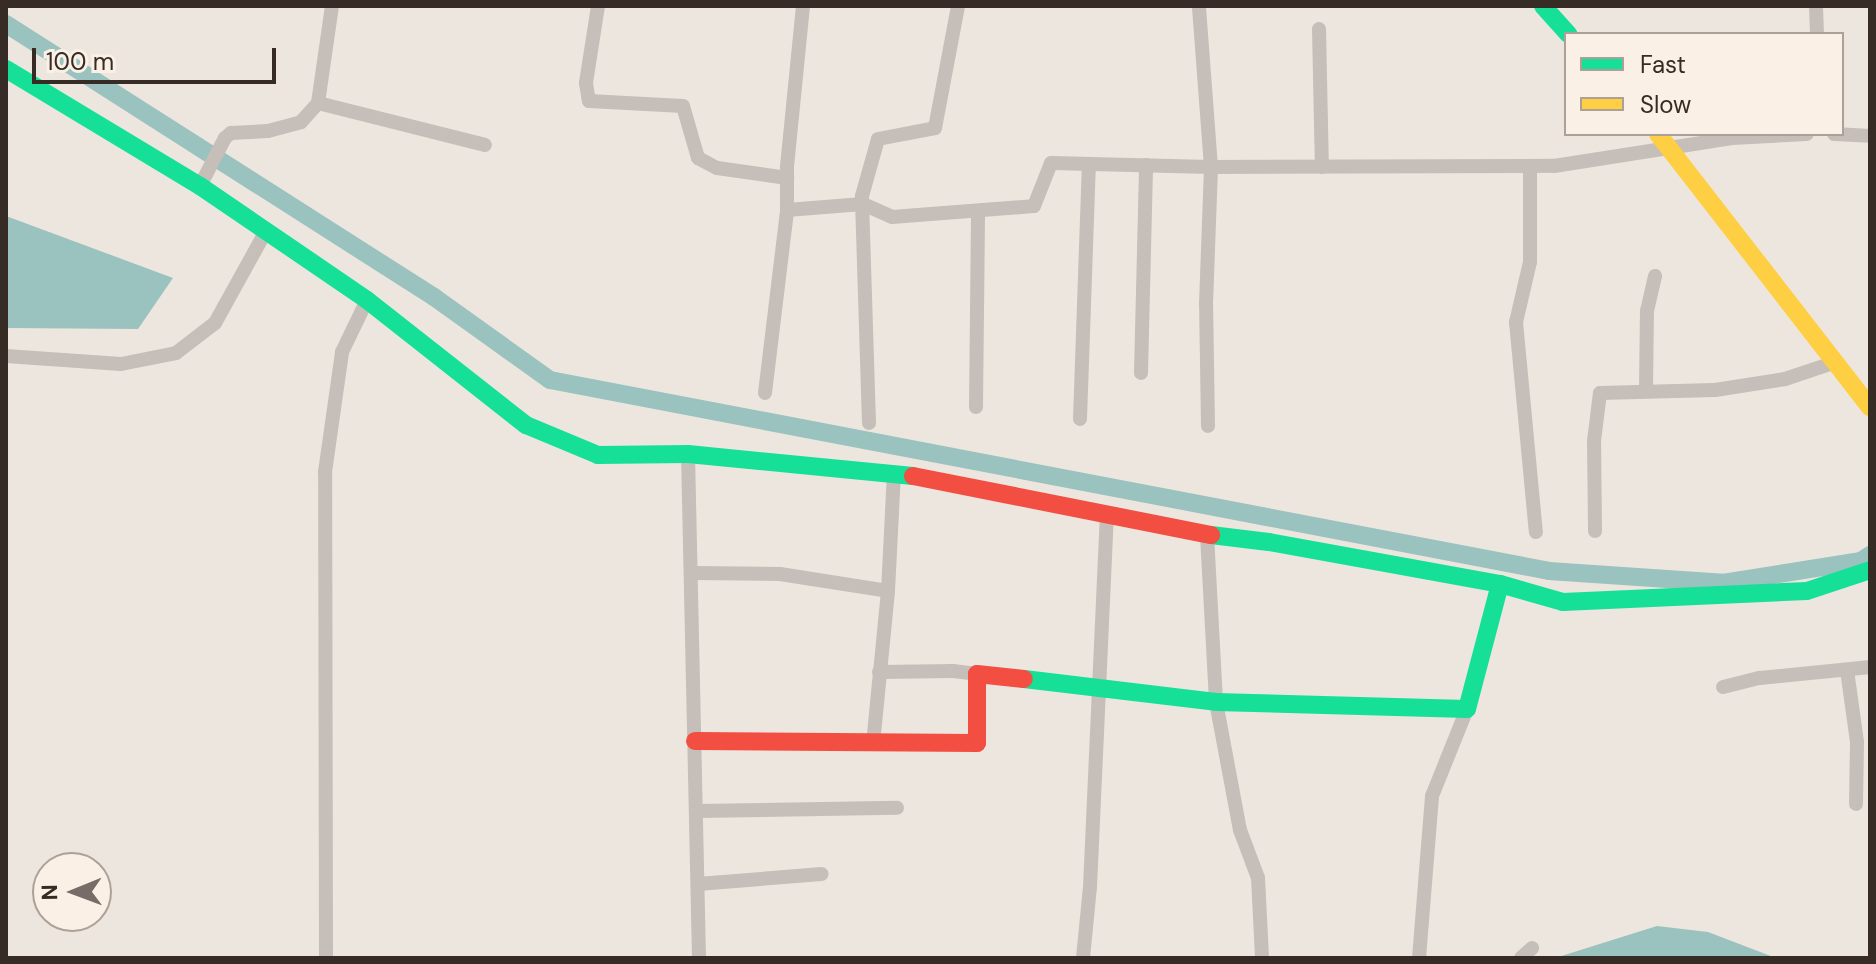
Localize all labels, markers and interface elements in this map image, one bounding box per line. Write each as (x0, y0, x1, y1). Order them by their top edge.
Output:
scale bar (36, 32, 280, 82)
legend (1564, 32, 1844, 136)
text: 100 m (46, 46, 114, 77)
text: Fast (1640, 49, 1686, 80)
text: Slow (1640, 89, 1691, 120)
north arrow (32, 852, 112, 932)
text: N (35, 884, 64, 901)

